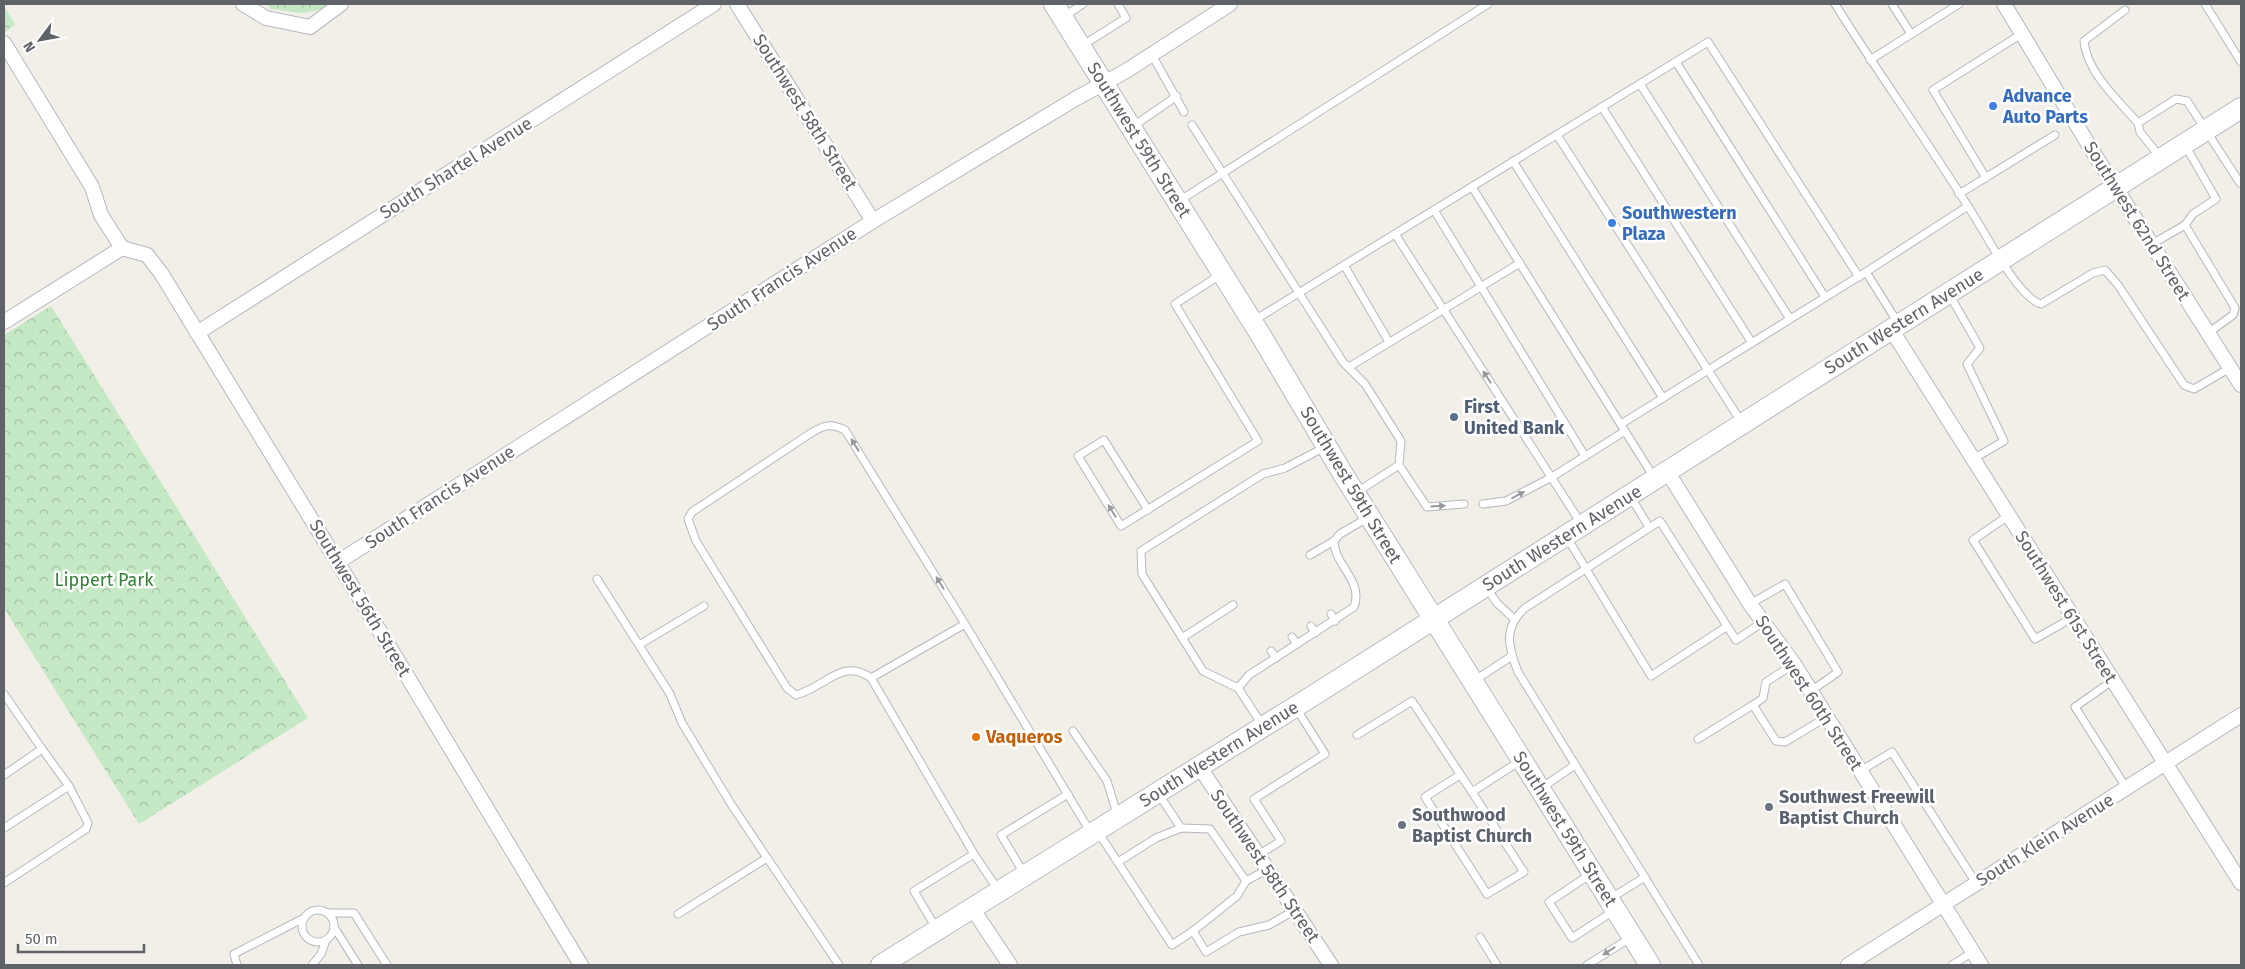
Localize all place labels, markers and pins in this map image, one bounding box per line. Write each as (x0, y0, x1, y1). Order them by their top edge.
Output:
place label: Advance Auto Parts (2002, 85, 2088, 128)
marker: Advance Auto Parts (1987, 100, 1999, 112)
place label: Southwestern Plaza (1622, 202, 1737, 245)
marker: Southwestern Plaza (1606, 217, 1618, 229)
place label: First United Bank (1464, 396, 1565, 439)
marker: First United Bank (1448, 411, 1460, 423)
place label: Vaqueros (985, 726, 1063, 748)
marker: Vaqueros (970, 731, 982, 743)
place label: Southwest Freewill Baptist Church (1779, 786, 1935, 829)
marker: Southwest Freewill Baptist Church (1763, 801, 1775, 813)
place label: Southwood Baptist Church (1412, 804, 1532, 847)
marker: Southwood Baptist Church (1396, 819, 1408, 831)

